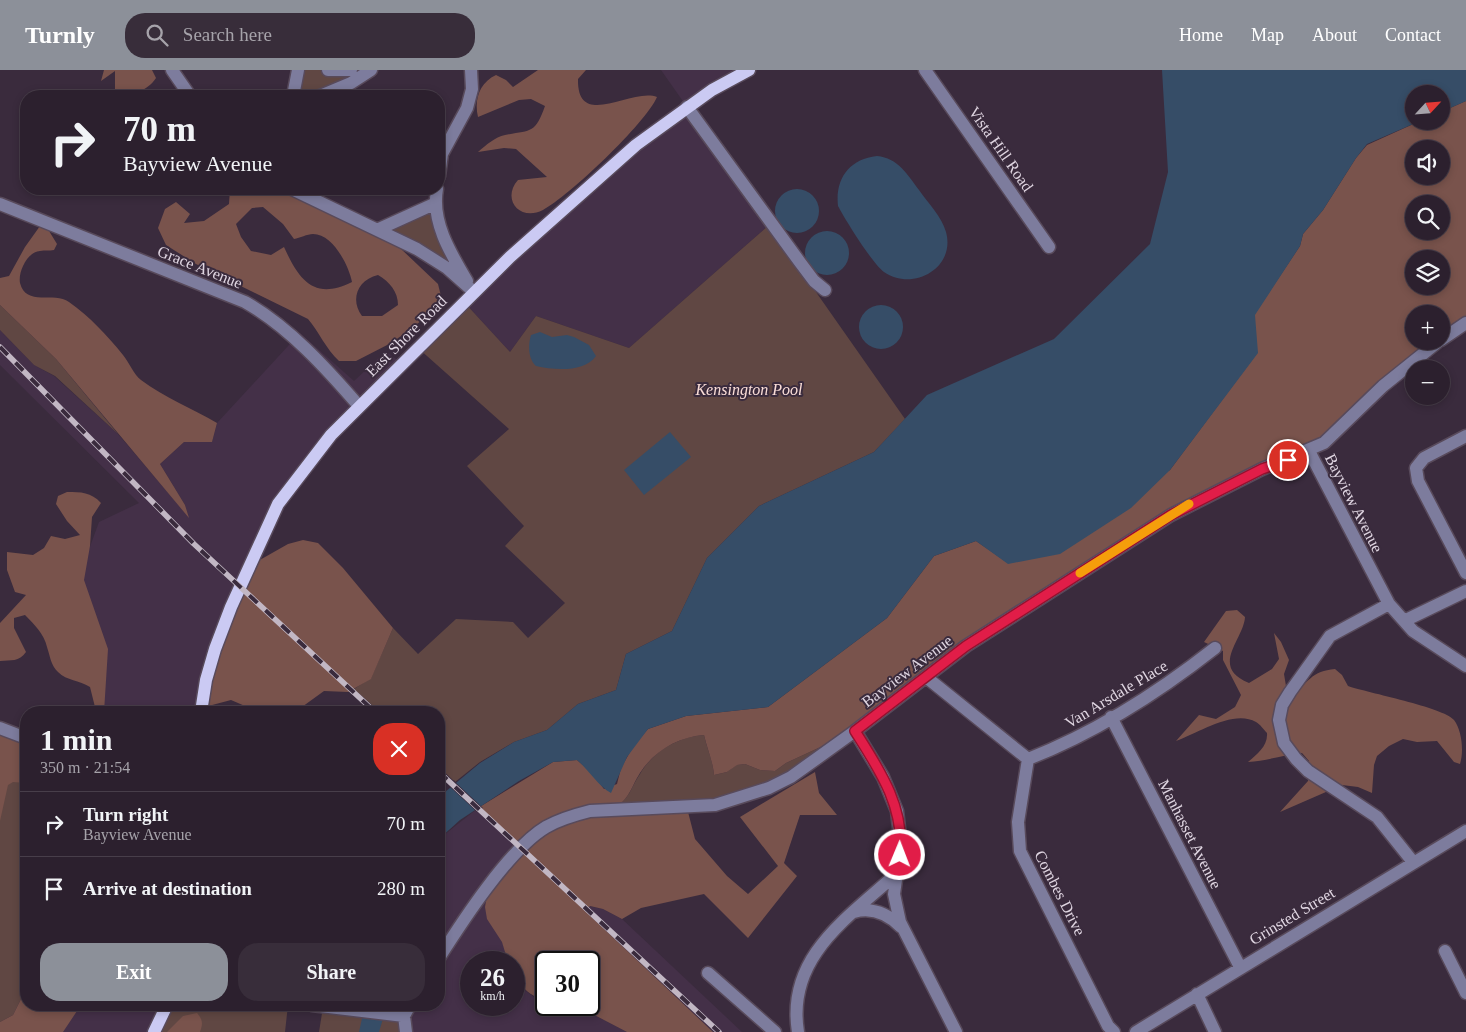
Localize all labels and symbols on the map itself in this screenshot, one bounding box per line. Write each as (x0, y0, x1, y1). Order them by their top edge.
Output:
north arrow (1405, 85, 1450, 130)
street label: Vista Hill Road (966, 103, 1036, 195)
street label: Grace Avenue (155, 242, 245, 292)
street label: East Shore Road (362, 292, 450, 380)
park label: Kensington Pool (694, 381, 803, 399)
pin (1267, 439, 1309, 481)
street label: Bayview Avenue (1321, 451, 1386, 556)
street label: Bayview Avenue (859, 632, 956, 711)
street label: Van Arsdale Place (1062, 657, 1170, 731)
street label: Manhasset Avenue (1155, 777, 1225, 891)
position arrow (873, 828, 925, 880)
street label: Combes Drive (1031, 848, 1089, 938)
street label: Grinsted Street (1246, 884, 1338, 948)
speed limit sign: 30 (535, 951, 600, 1016)

